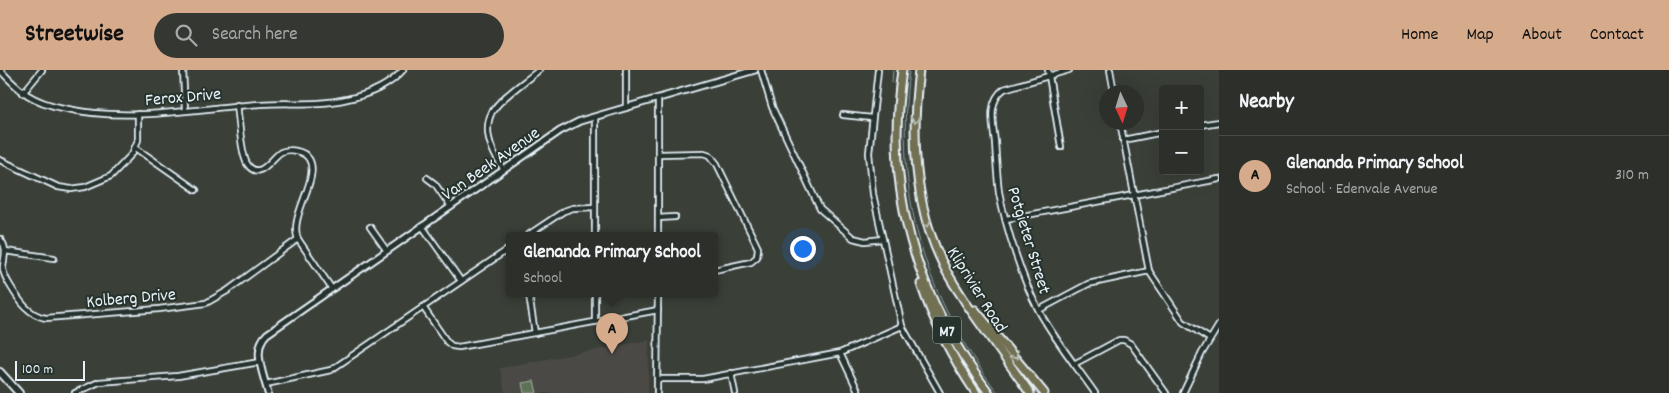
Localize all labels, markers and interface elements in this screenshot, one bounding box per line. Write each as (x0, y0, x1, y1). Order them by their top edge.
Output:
search box (154, 13, 504, 58)
text: Streetwise (25, 18, 124, 52)
icon: search (172, 21, 200, 49)
text: Search here (212, 22, 298, 49)
text: Home (1401, 23, 1438, 48)
text: Map (1466, 23, 1494, 48)
text: About (1522, 23, 1562, 48)
text: Contact (1590, 23, 1644, 48)
street label: Ferox Drive (144, 83, 222, 114)
north arrow (1099, 85, 1144, 130)
map controls (1159, 85, 1204, 175)
button: + (1159, 85, 1204, 130)
text: Nearby (1239, 88, 1294, 118)
one-way arrow (910, 116, 921, 124)
street label: Van Beek Avenue (437, 122, 546, 208)
button: − (1159, 130, 1204, 175)
text: Glenanda Primary School (1286, 151, 1463, 178)
text: A (1251, 164, 1259, 187)
text: 310 m (1615, 164, 1649, 187)
text: School · Edenvale Avenue (1286, 178, 1438, 201)
street label: Potgieter Street (999, 184, 1056, 298)
one-way arrow (922, 220, 932, 228)
popup (506, 232, 718, 297)
your location (790, 236, 816, 262)
text: Glenanda Primary School (523, 240, 701, 267)
street label: Kliprivier Road (939, 242, 1012, 338)
text: School (523, 267, 562, 290)
street label: Kolberg Drive (85, 283, 177, 316)
pin: A (596, 313, 628, 354)
road number: M7 (933, 316, 961, 344)
one-way arrow (1009, 351, 1018, 360)
scale bar (15, 358, 85, 381)
text: 100 m (22, 360, 53, 380)

